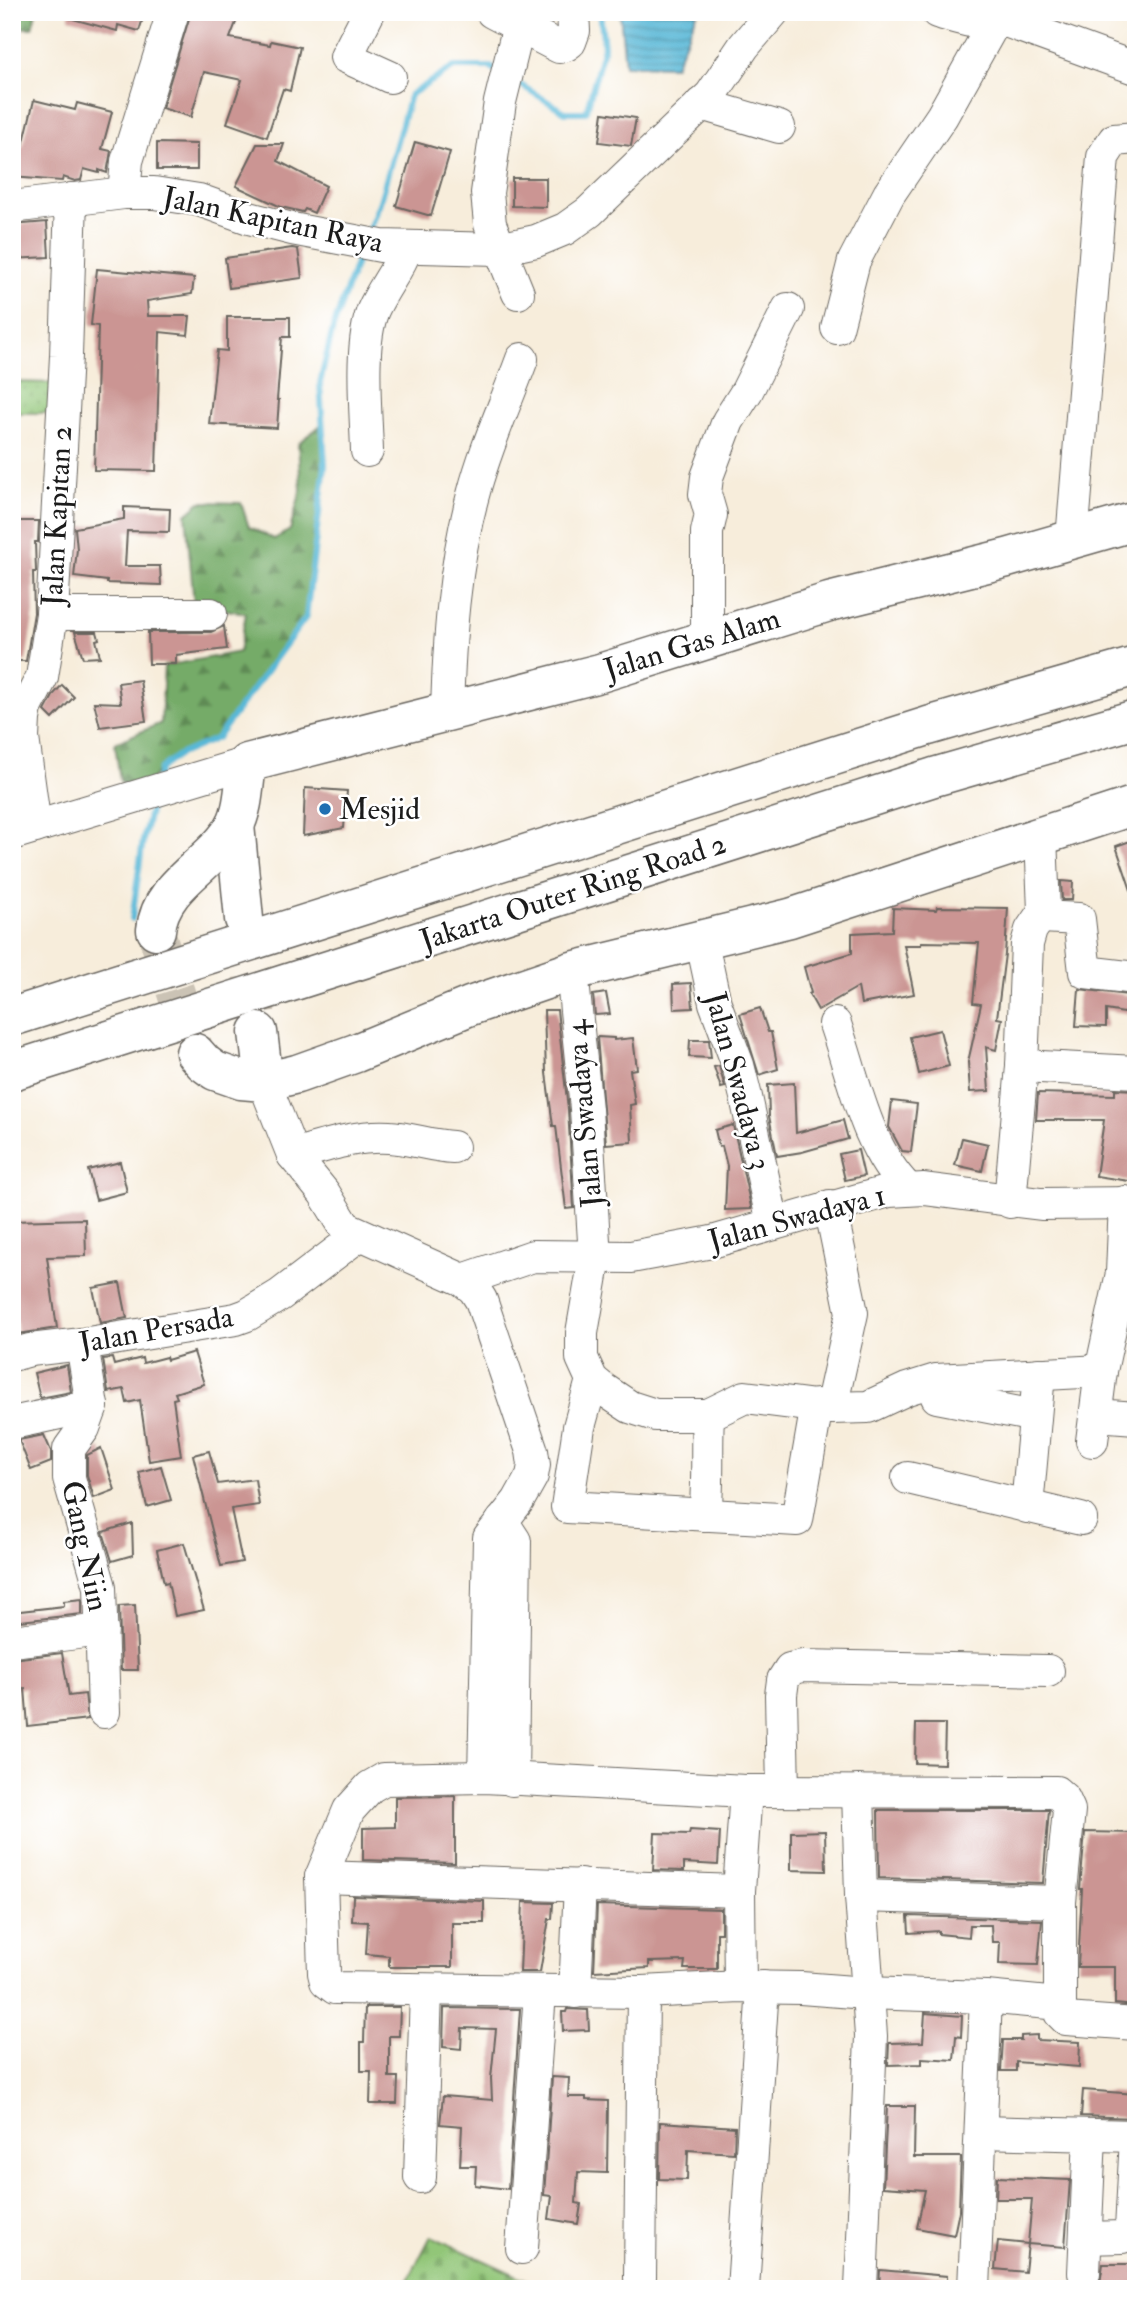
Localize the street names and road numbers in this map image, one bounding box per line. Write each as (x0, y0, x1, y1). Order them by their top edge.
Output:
street label: Jalan Kapitan Raya (158, 178, 387, 262)
street label: Jalan Kapitan 2 (34, 425, 80, 608)
street label: Jalan Gas Alam (599, 600, 784, 689)
street label: Jakarta Outer Ring Road 2 (414, 825, 731, 959)
street label: Jalan Swadaya 3 (696, 987, 780, 1174)
street label: Jalan Swadaya 4 (557, 1017, 611, 1210)
street label: Jalan Swadaya 1 (703, 1177, 890, 1260)
street label: Jalan Persada (75, 1298, 237, 1362)
street label: Gang Niin (53, 1478, 117, 1614)

